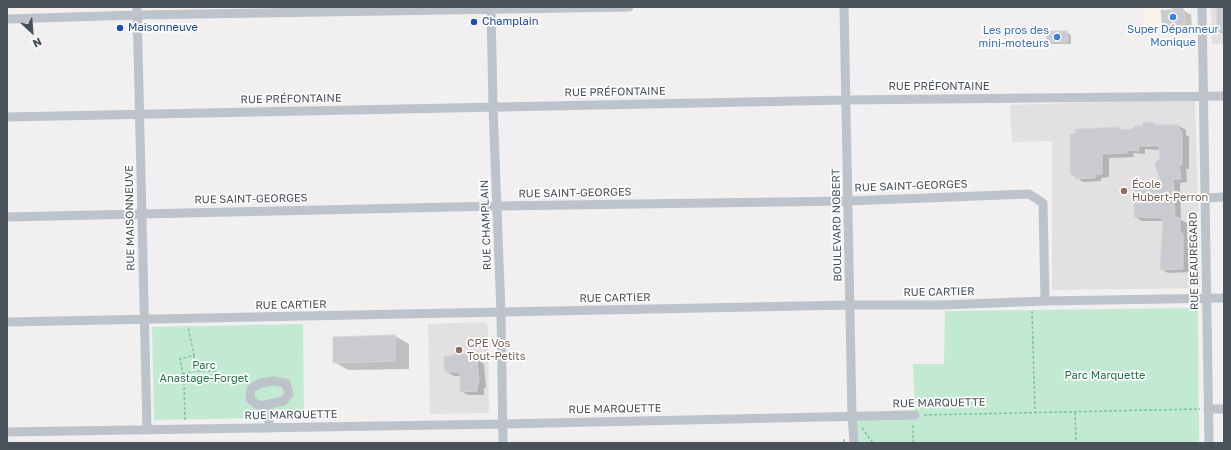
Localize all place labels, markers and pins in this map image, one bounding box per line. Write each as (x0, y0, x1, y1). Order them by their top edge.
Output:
marker: Super Dépanneur Monique (1168, 12, 1178, 22)
place label: Champlain (482, 15, 538, 29)
marker: Champlain (469, 17, 479, 27)
place label: Maisonneuve (128, 21, 198, 35)
marker: Maisonneuve (115, 23, 125, 33)
place label: Super Dépanneur Monique (1127, 23, 1219, 49)
place label: Les pros des mini-moteurs (979, 24, 1049, 50)
marker: Les pros des mini-moteurs (1052, 32, 1062, 42)
place label: École Hubert-Perron (1132, 178, 1208, 204)
marker: École Hubert-Perron (1119, 186, 1129, 196)
place label: CPE Vos Tout-Petits (467, 337, 525, 363)
marker: CPE Vos Tout-Petits (454, 345, 464, 355)

